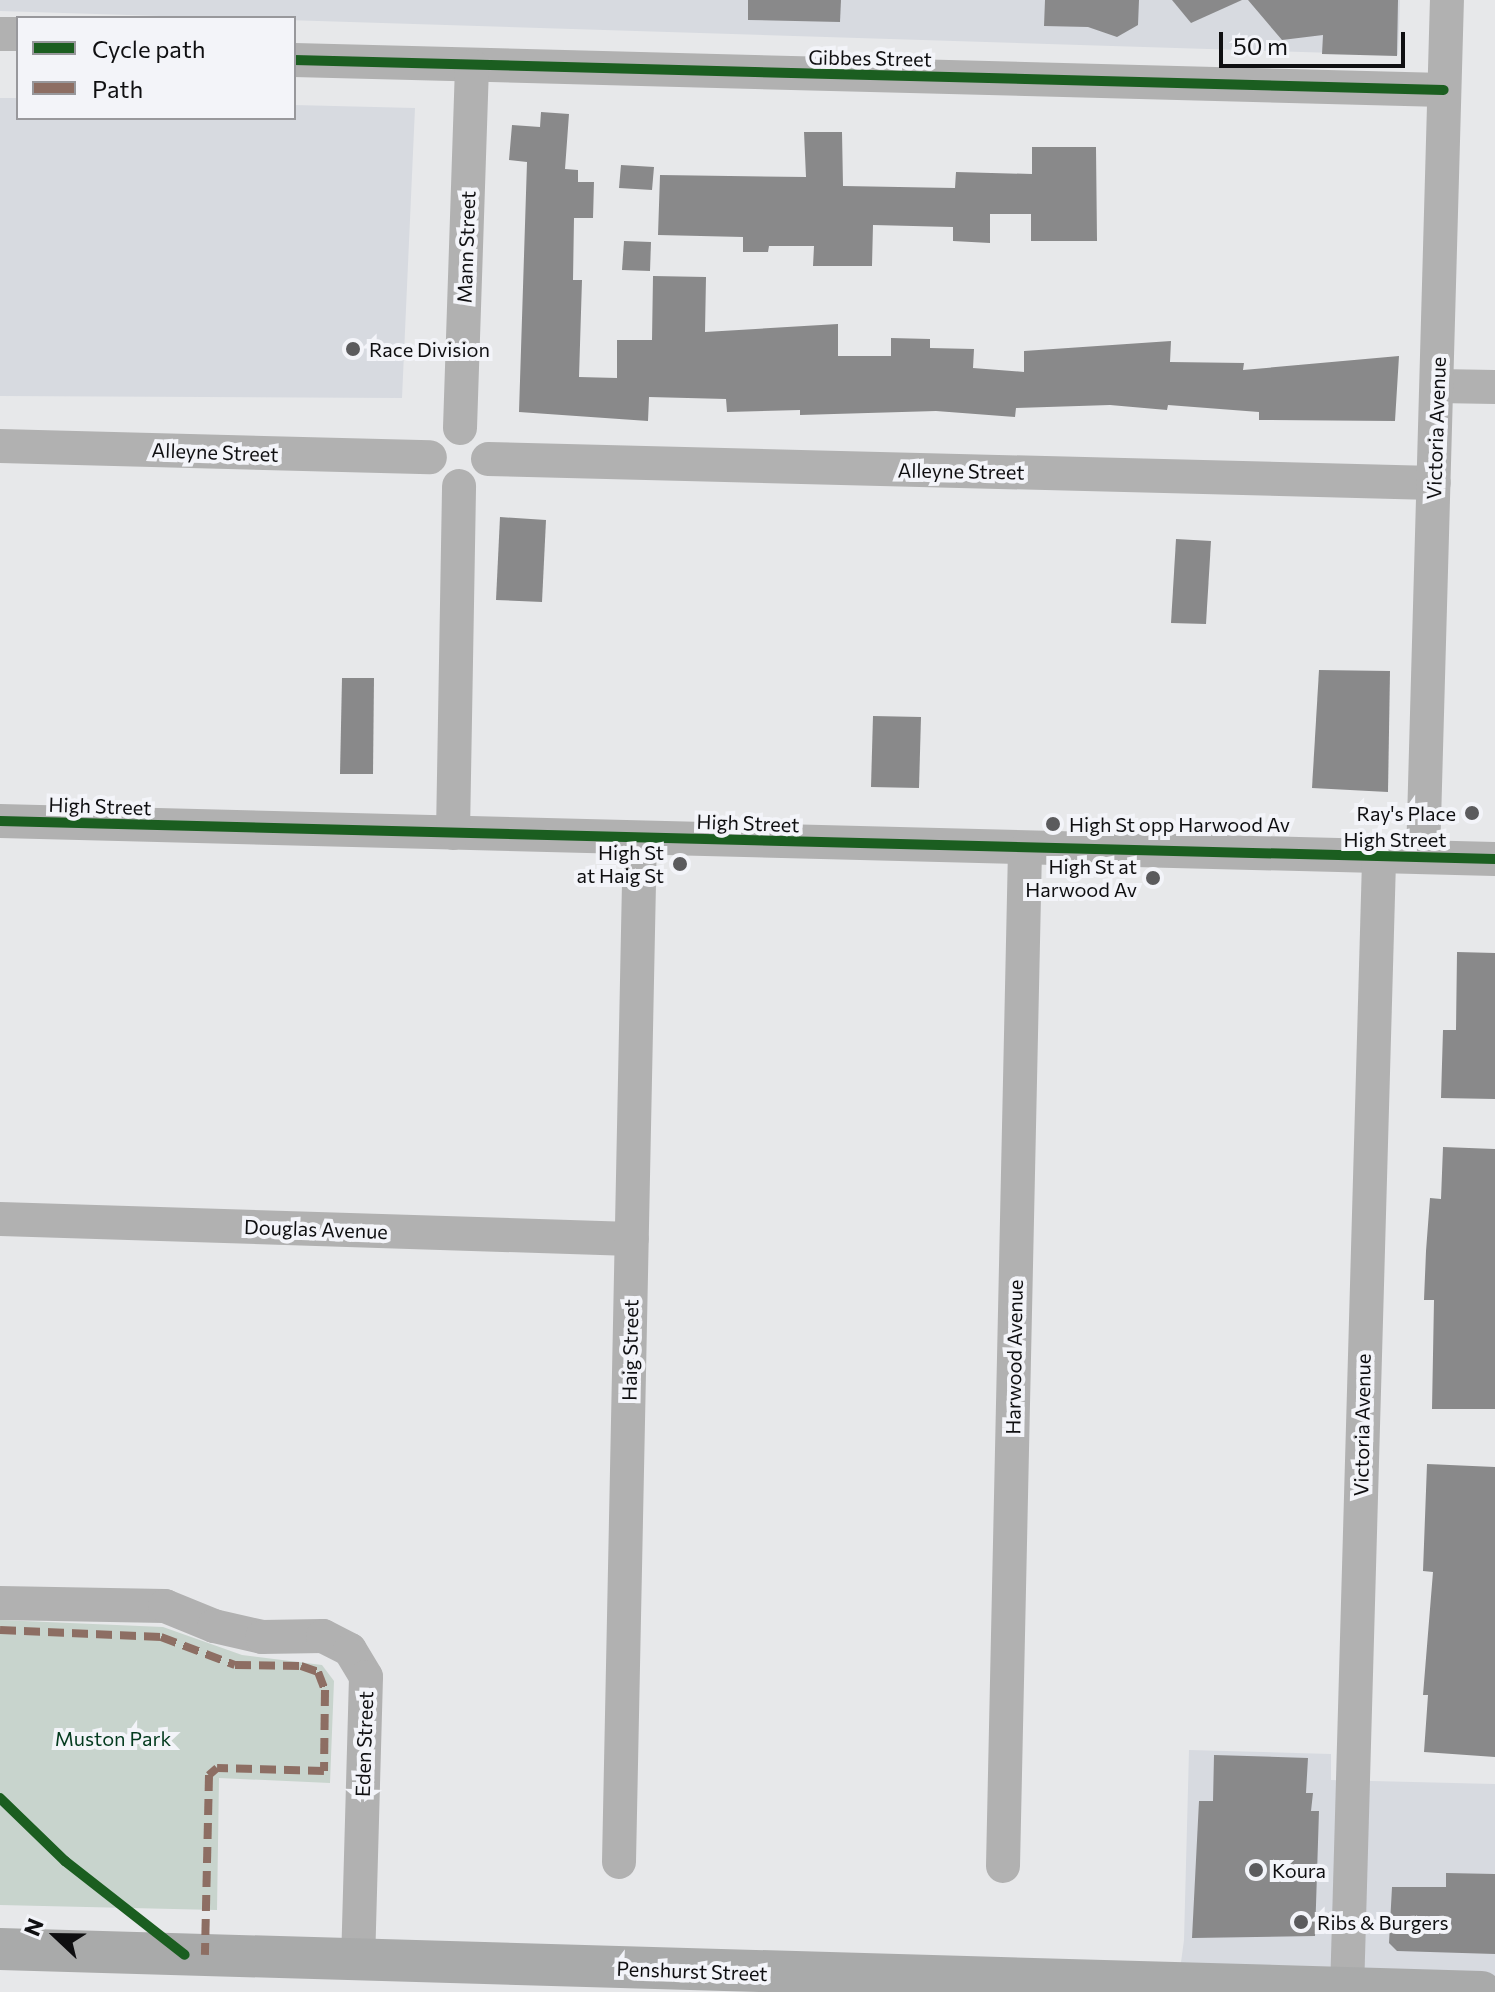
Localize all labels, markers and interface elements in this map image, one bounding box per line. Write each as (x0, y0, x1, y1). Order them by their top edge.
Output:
legend (16, 16, 296, 120)
scale bar (1223, 16, 1409, 66)
text: 50 m (1233, 31, 1288, 60)
text: Cycle path (92, 34, 206, 63)
street label: Gibbes Street (808, 45, 932, 71)
text: Path (92, 74, 143, 103)
street label: Mann Street (452, 190, 480, 304)
place label: Race Division (369, 337, 490, 361)
marker: Race Division (344, 340, 362, 358)
street label: Victoria Avenue (1422, 356, 1450, 500)
street label: Alleyne Street (151, 438, 279, 466)
street label: Alleyne Street (897, 458, 1025, 484)
street label: High Street (48, 792, 152, 820)
place label: Ray's Place (1357, 801, 1456, 825)
marker: Ray's Place (1463, 804, 1481, 822)
street label: High Street (696, 809, 800, 837)
place label: High St opp Harwood Av (1069, 812, 1290, 836)
marker: High St opp Harwood Av (1044, 815, 1062, 833)
street label: High Street (1344, 827, 1446, 851)
place label: High St at Haig St (577, 840, 664, 887)
place label: High St at Harwood Av (1025, 854, 1137, 901)
marker: High St at Haig St (671, 855, 689, 873)
marker: High St at Harwood Av (1144, 869, 1162, 887)
street label: Douglas Avenue (244, 1214, 388, 1244)
street label: Harwood Avenue (1001, 1279, 1027, 1435)
street label: Haig Street (617, 1299, 643, 1401)
street label: Victoria Avenue (1349, 1353, 1375, 1497)
street label: Eden Street (350, 1691, 378, 1797)
park label: Muston Park (55, 1726, 171, 1750)
place label: Koura (1272, 1858, 1326, 1882)
marker: Koura (1247, 1861, 1265, 1879)
north arrow (16, 1896, 96, 1976)
place label: Ribs & Burgers (1317, 1910, 1449, 1934)
marker: Ribs & Burgers (1292, 1913, 1310, 1931)
text: N (18, 1914, 49, 1940)
street label: Penshurst Street (616, 1956, 768, 1986)

